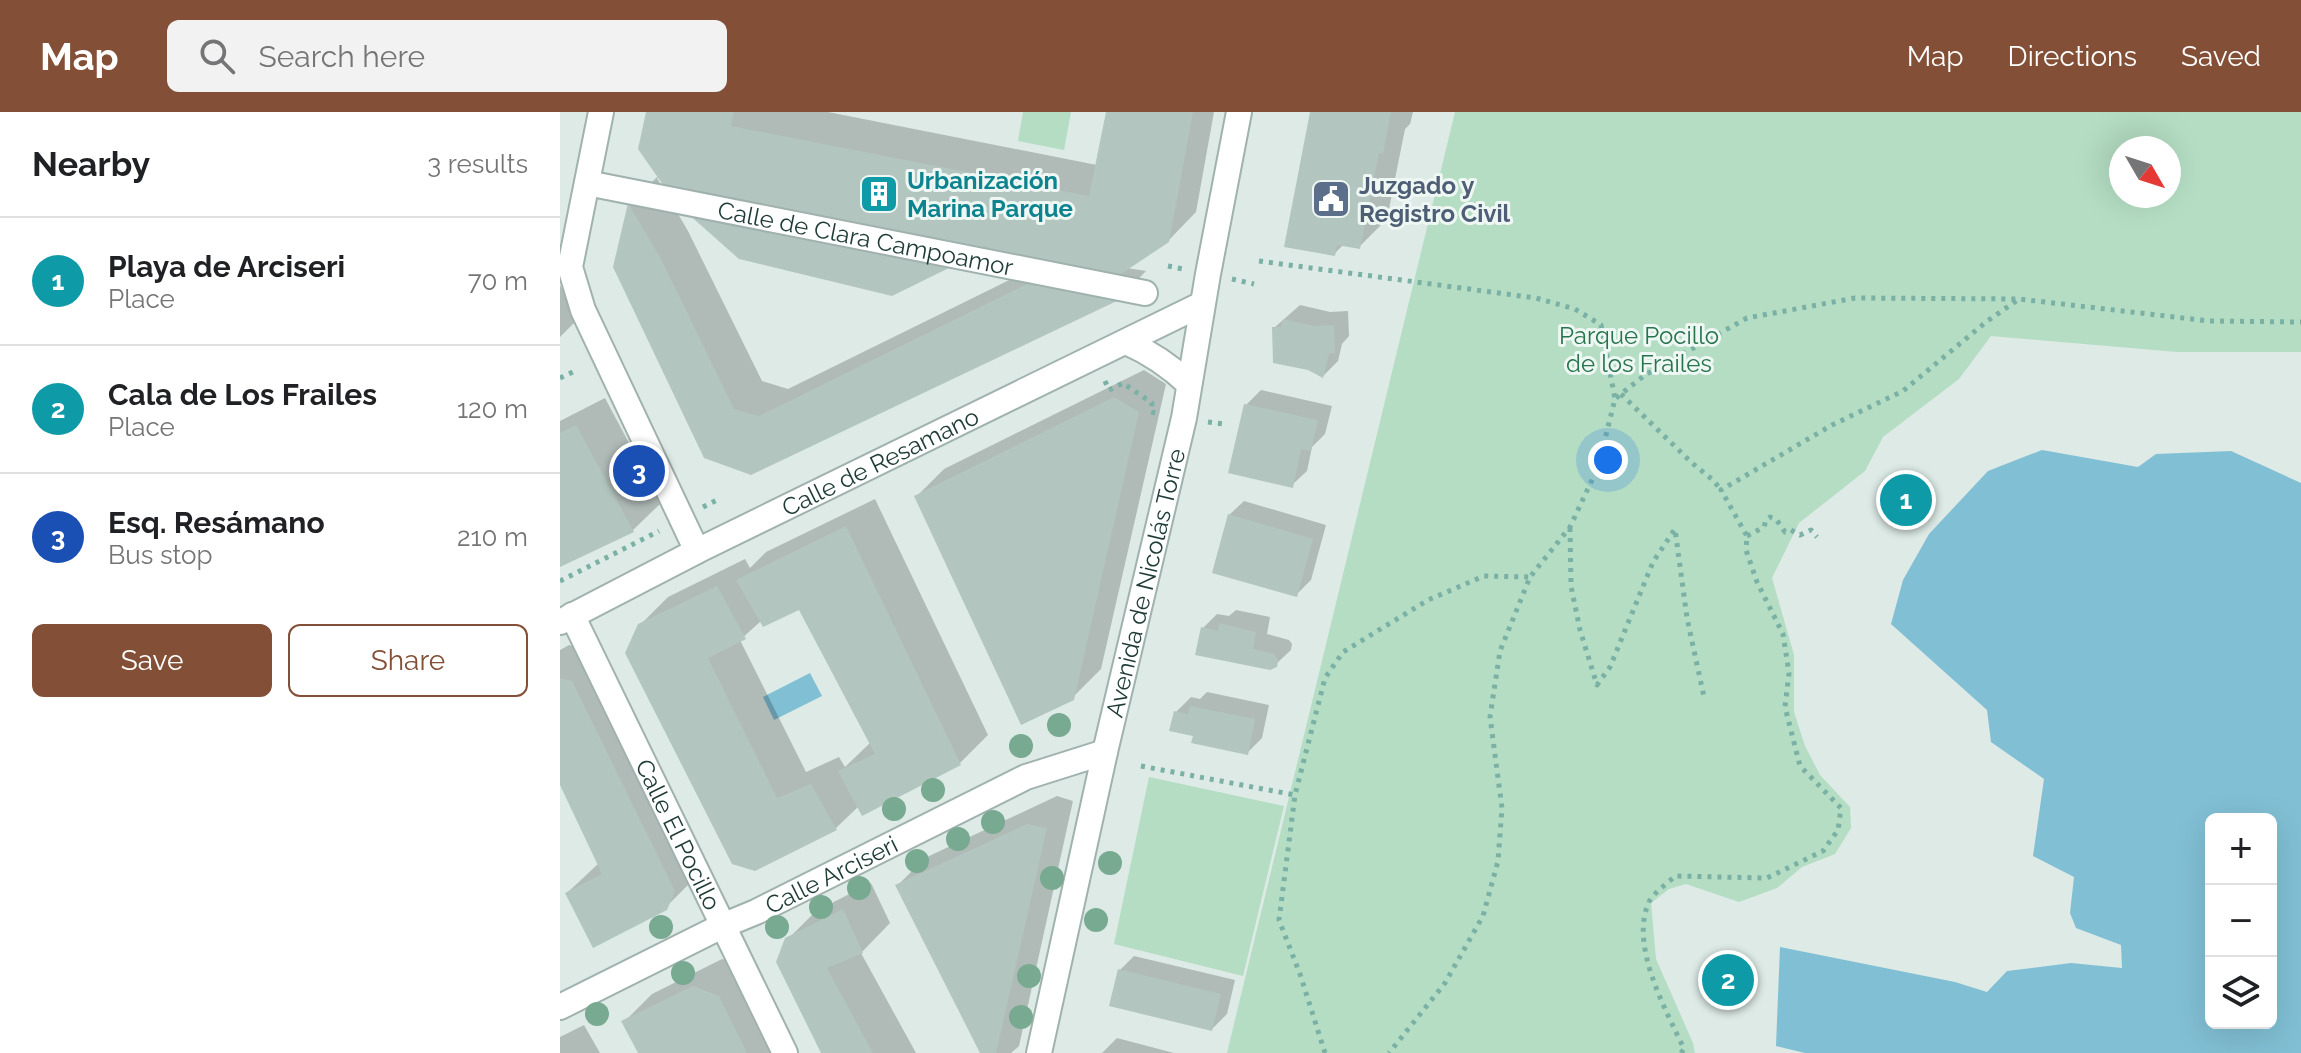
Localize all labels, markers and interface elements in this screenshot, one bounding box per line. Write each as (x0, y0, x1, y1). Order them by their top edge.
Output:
search box (167, 20, 727, 92)
text: Map (40, 34, 119, 79)
icon: search (195, 34, 239, 78)
text: Search here (259, 39, 425, 74)
text: Map (1907, 40, 1964, 73)
text: Directions (2008, 40, 2137, 73)
text: Saved (2181, 40, 2261, 73)
north arrow (2109, 136, 2181, 208)
text: Nearby (32, 144, 150, 184)
text: 3 results (427, 149, 528, 179)
place label: Urbanización Marina Parque (907, 166, 1073, 223)
place label: Juzgado y Registro Civil (1359, 171, 1511, 228)
building icon: Urbanización Marina Parque (858, 173, 900, 215)
public building icon: Juzgado y Registro Civil (1310, 178, 1352, 220)
street label: Calle de Clara Campoamor (716, 195, 1016, 281)
text: Playa de Arciseri (108, 249, 345, 284)
text: 1 (52, 266, 64, 296)
text: 70 m (468, 266, 528, 296)
text: Place (108, 284, 175, 314)
park label: Parque Pocillo de los Frailes (1559, 321, 1719, 378)
text: Cala de Los Frailes (108, 377, 377, 412)
text: 2 (51, 394, 65, 424)
text: 120 m (457, 394, 528, 424)
street label: Calle de Resamano (777, 401, 983, 522)
text: Place (108, 412, 175, 442)
your location (1588, 440, 1628, 480)
pin: 3 (613, 441, 665, 501)
street label: Avenida de Nicolás Torre (1099, 446, 1191, 720)
pin: 1 (1880, 470, 1932, 530)
text: Esq. Resámano (108, 505, 325, 540)
text: 3 (51, 522, 65, 552)
text: 210 m (457, 522, 528, 552)
text: Bus stop (108, 540, 213, 570)
button: Save (32, 624, 272, 697)
button: Share (288, 624, 528, 697)
street label: Calle El Pocillo (630, 754, 728, 915)
map controls (2205, 813, 2277, 1029)
button: + (2205, 813, 2277, 885)
street label: Calle Arciseri (760, 829, 902, 920)
button: − (2205, 885, 2277, 957)
pin: 2 (1702, 950, 1754, 1010)
button: layers (2205, 957, 2277, 1029)

